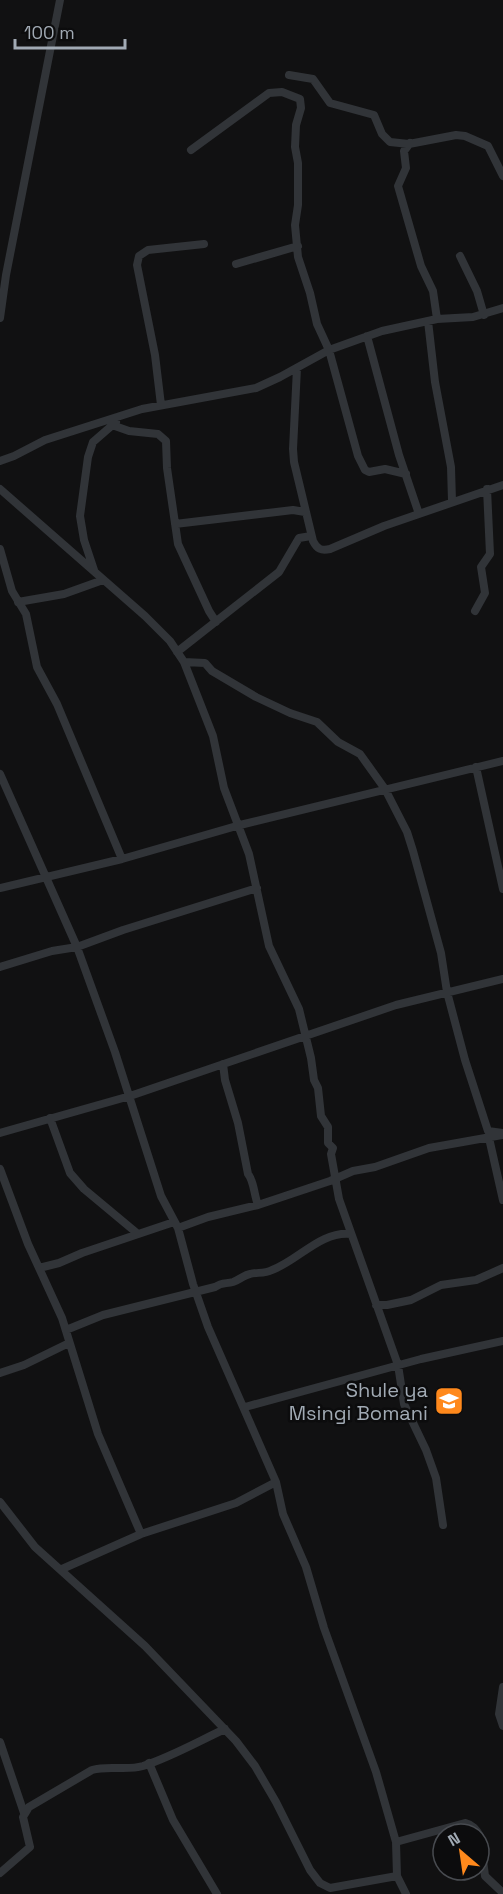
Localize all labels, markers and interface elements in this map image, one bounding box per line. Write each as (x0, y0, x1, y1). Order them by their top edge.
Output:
scale bar (15, 12, 124, 50)
text: 100 m (24, 21, 75, 44)
place label: Shule ya Msingi Bomani (289, 1377, 428, 1426)
school or university icon: Shule ya Msingi Bomani (433, 1385, 465, 1417)
north arrow (431, 1822, 491, 1882)
text: N (444, 1828, 464, 1851)

